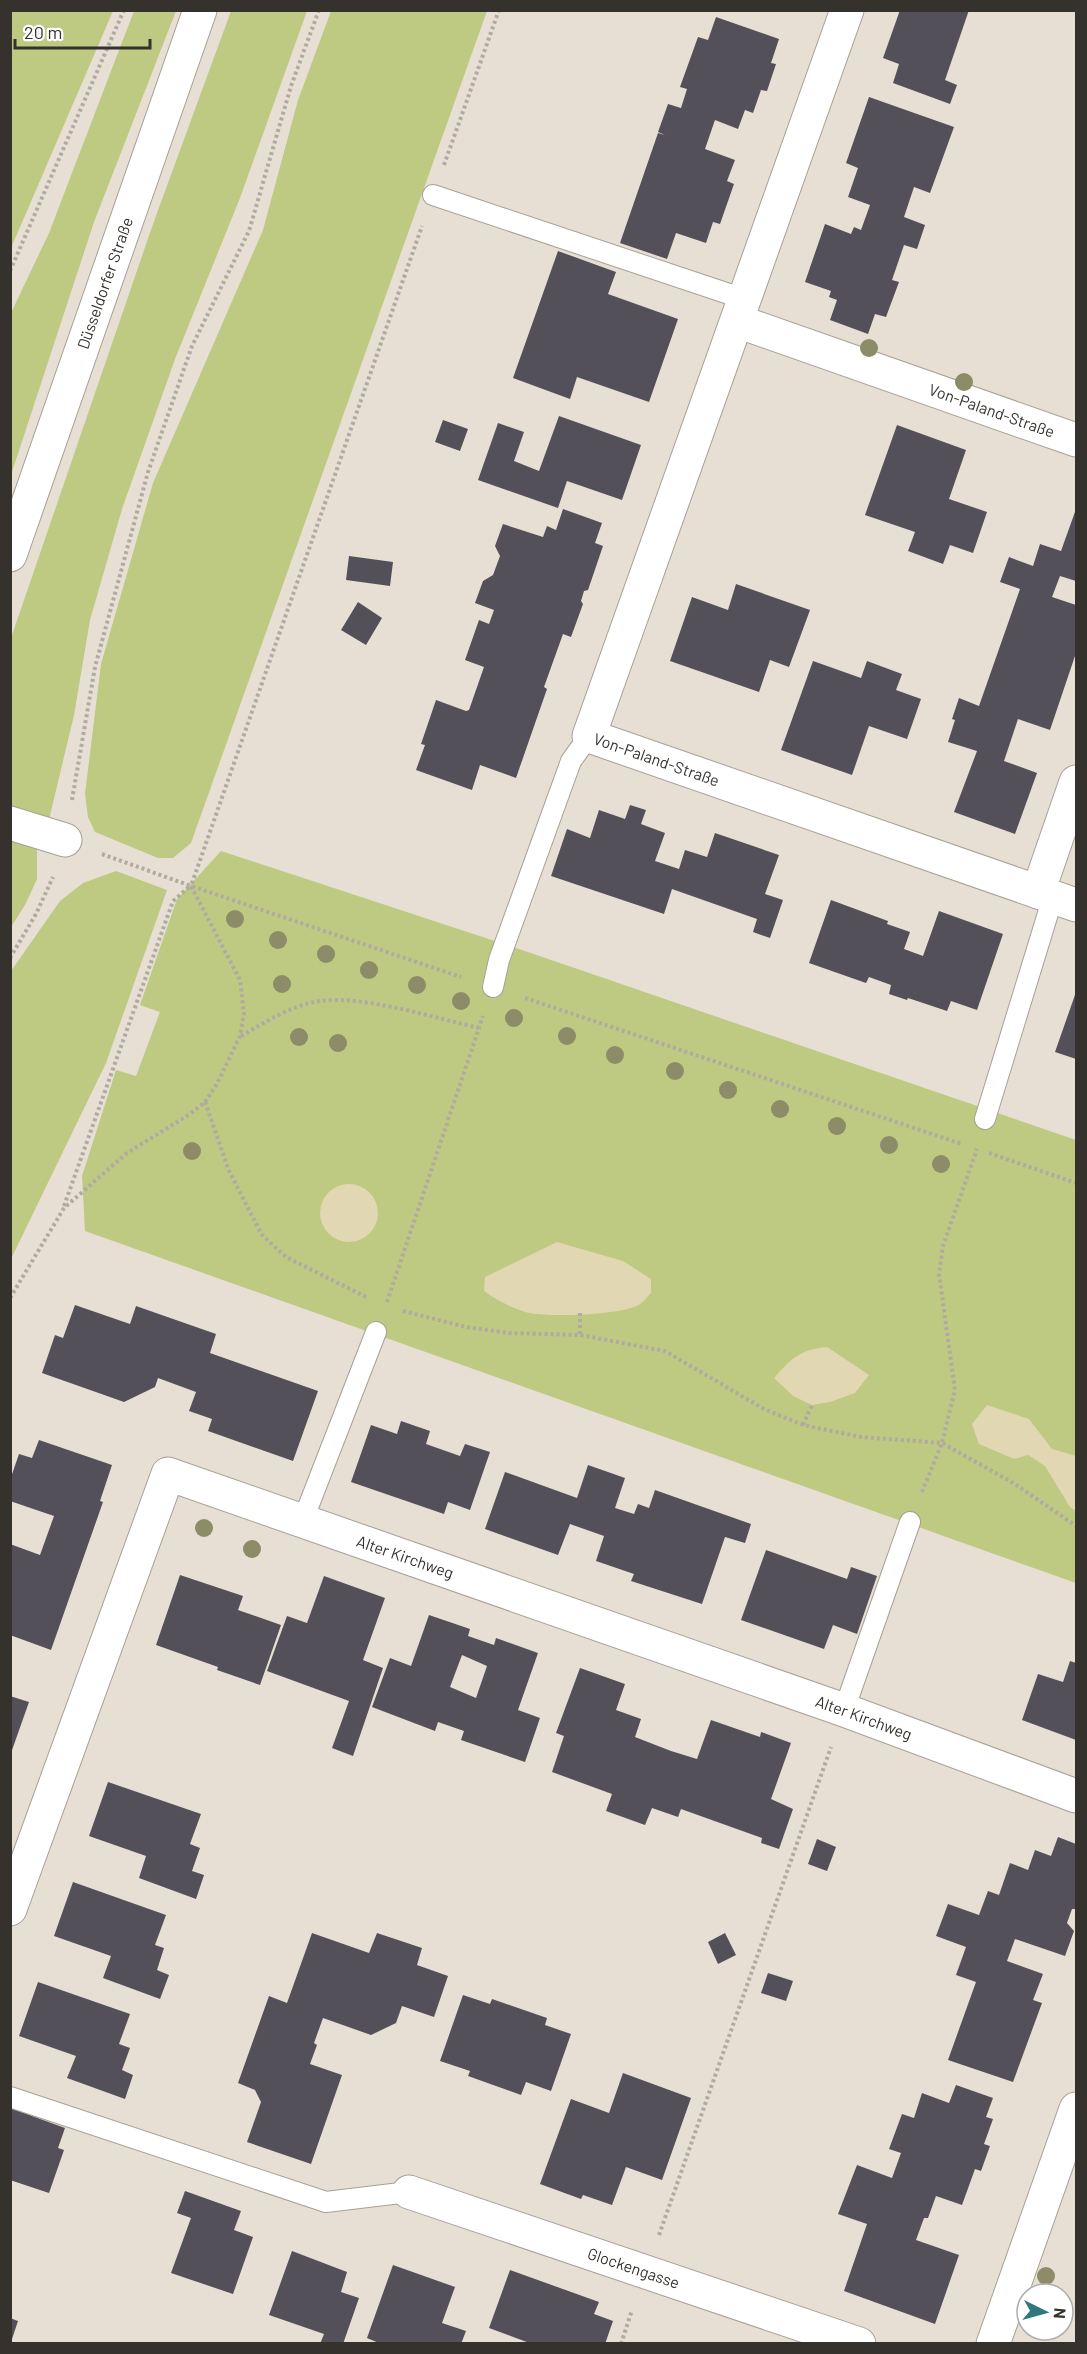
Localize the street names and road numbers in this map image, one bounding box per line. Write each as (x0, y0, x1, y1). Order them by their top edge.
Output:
street label: Düsseldorfer Straße (73, 214, 136, 351)
street label: Von-Paland-Straße (927, 379, 1057, 441)
street label: Von-Paland-Straße (591, 728, 722, 790)
street label: Alter Kirchweg (354, 1531, 456, 1582)
street label: Alter Kirchweg (813, 1691, 915, 1743)
street label: Glockengasse (585, 2243, 682, 2292)

